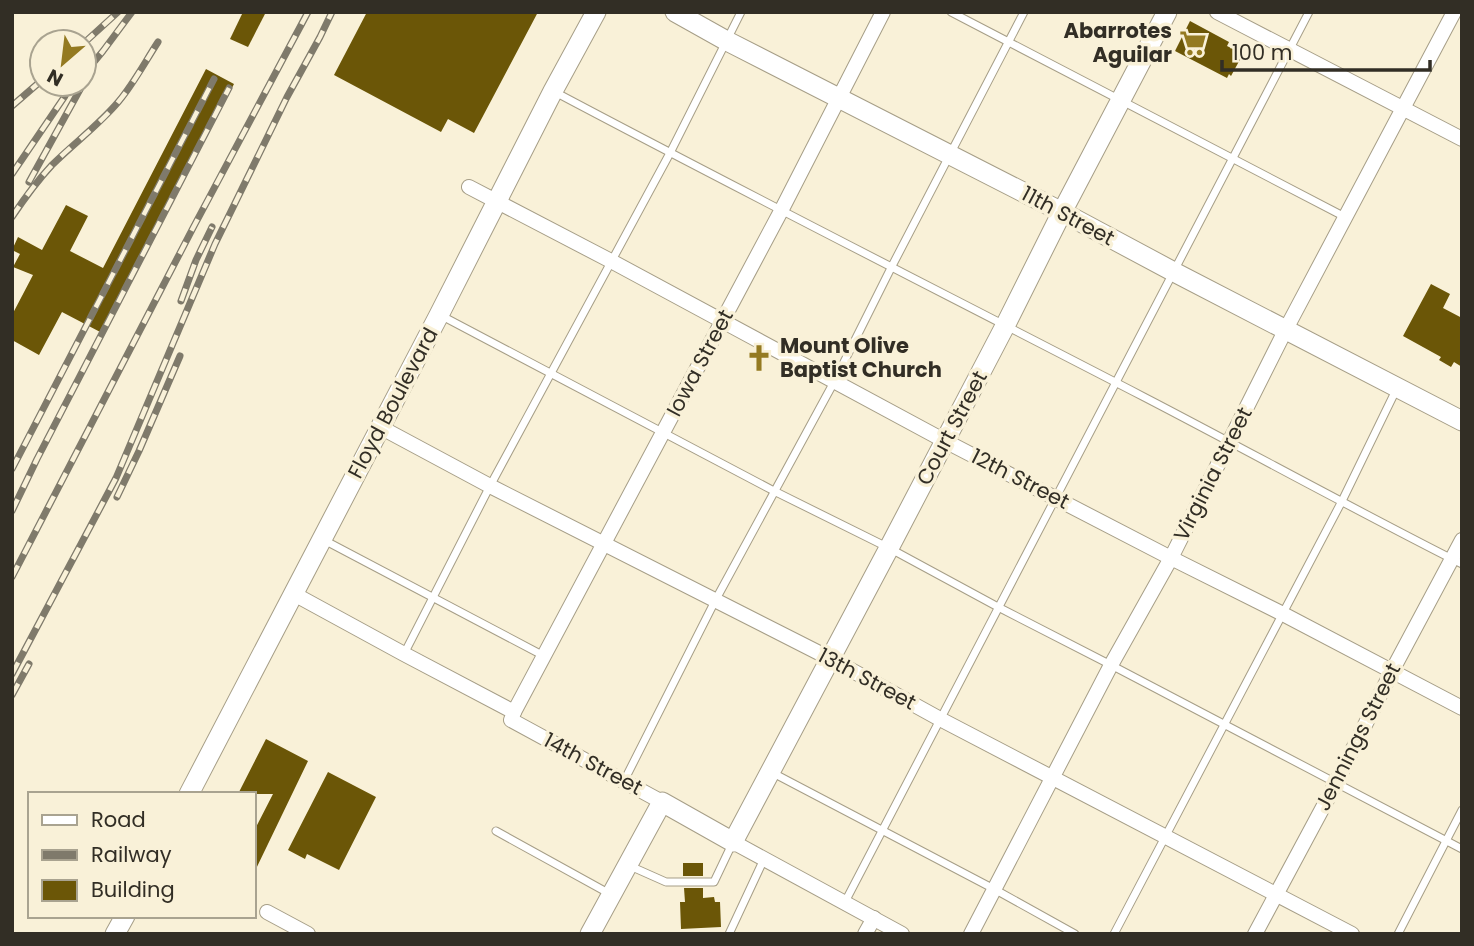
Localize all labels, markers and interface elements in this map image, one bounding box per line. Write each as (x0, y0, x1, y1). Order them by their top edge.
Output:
place label: Abarrotes Aguilar (1063, 16, 1172, 69)
north arrow (28, 28, 98, 98)
supermarket icon: Abarrotes Aguilar (1178, 28, 1208, 58)
scale bar (1222, 28, 1430, 72)
text: 100 m (1232, 38, 1292, 67)
text: N (43, 62, 68, 93)
street label: 11th Street (1017, 179, 1120, 252)
street label: Iowa Street (659, 304, 740, 421)
street label: Floyd Boulevard (341, 322, 445, 483)
place label: Mount Olive Baptist Church (780, 331, 942, 384)
church icon: Mount Olive Baptist Church (744, 343, 774, 373)
street label: Court Street (909, 365, 994, 490)
street label: Virginia Street (1166, 402, 1259, 546)
street label: 12th Street (966, 441, 1074, 516)
street label: 13th Street (813, 641, 921, 717)
street label: Jennings Street (1308, 658, 1407, 815)
street label: 14th Street (539, 725, 648, 802)
legend (28, 792, 256, 918)
text: Road (91, 805, 146, 834)
text: Railway (91, 840, 172, 869)
text: Building (91, 875, 175, 904)

